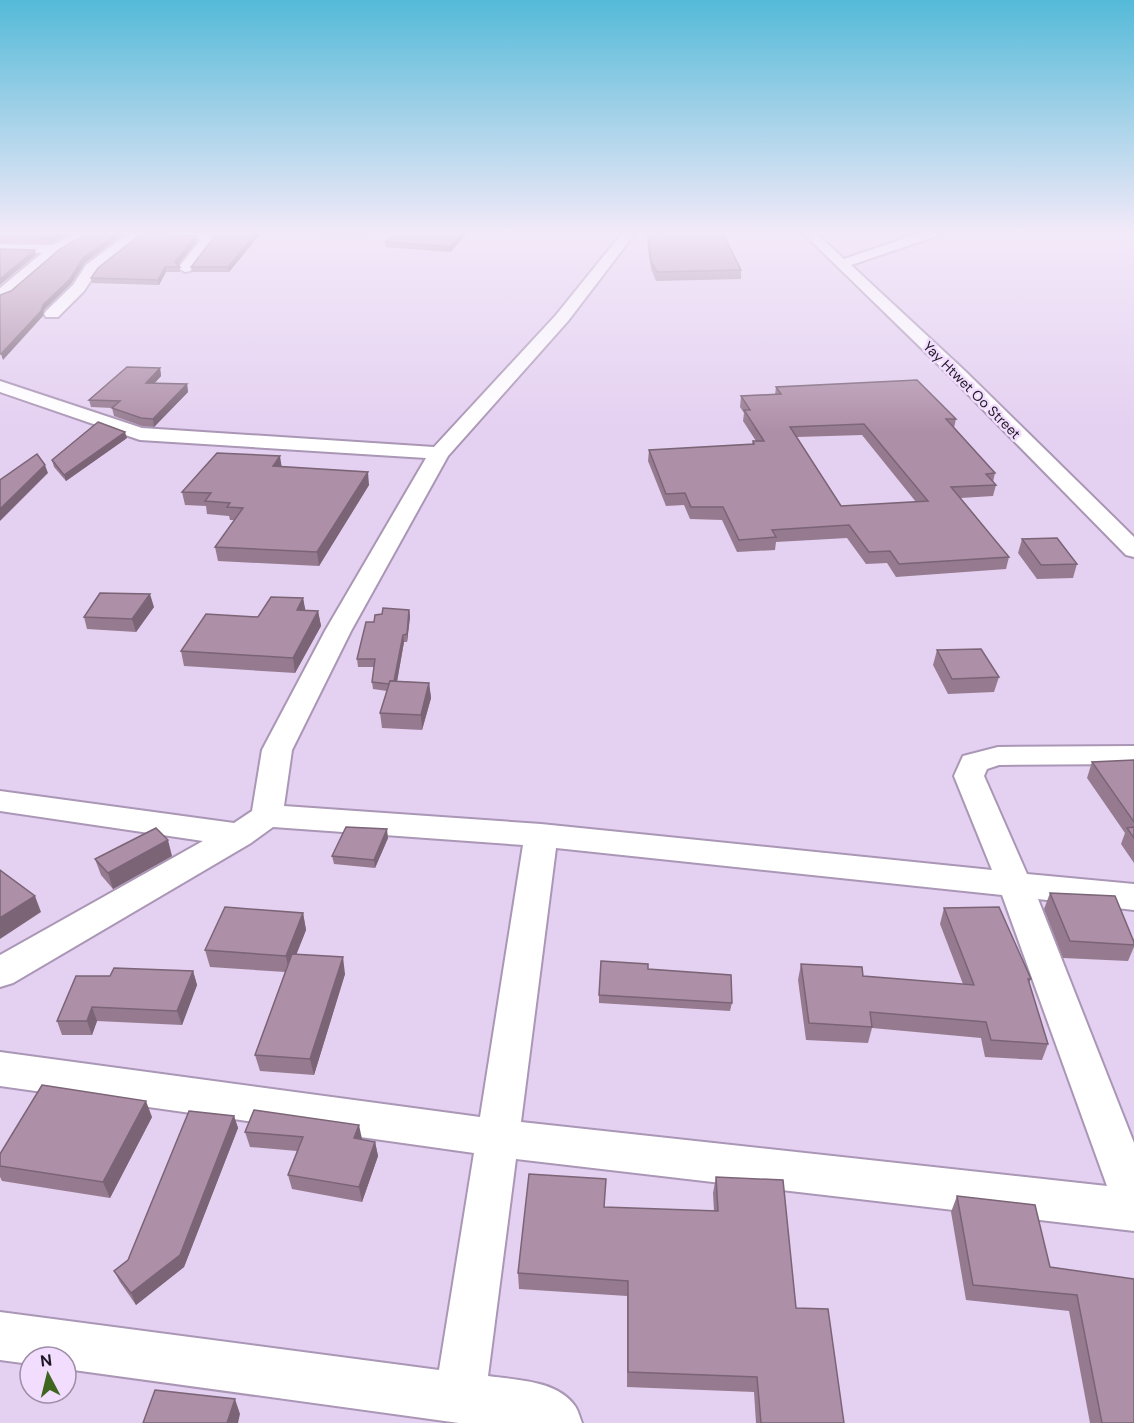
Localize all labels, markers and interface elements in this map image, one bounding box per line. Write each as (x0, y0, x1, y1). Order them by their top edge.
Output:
street label: Yay Htwet Oo Street (919, 337, 1025, 443)
north arrow (18, 1345, 78, 1405)
text: N (39, 1349, 53, 1372)

